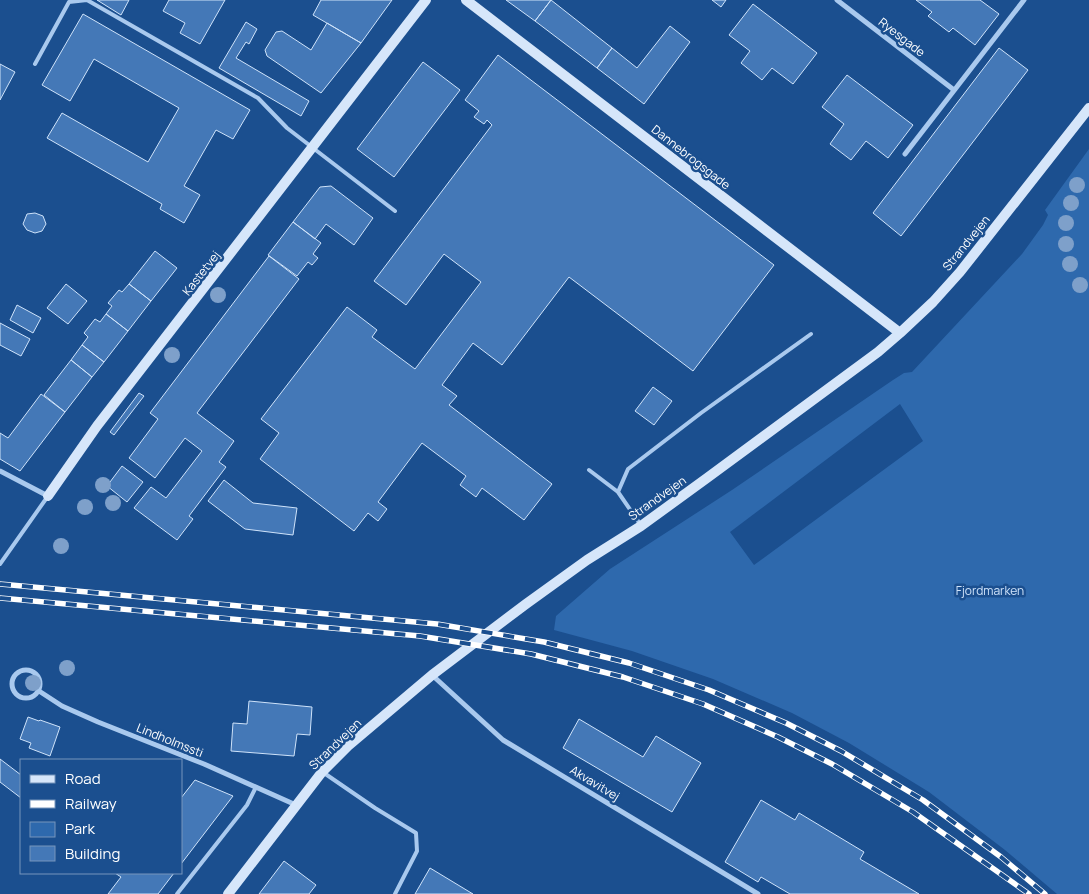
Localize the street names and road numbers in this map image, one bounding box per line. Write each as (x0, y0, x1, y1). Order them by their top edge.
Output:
street label: Ryesgade (875, 13, 929, 61)
street label: Dannebrogsgade (648, 121, 734, 193)
street label: Strandvejen (938, 212, 994, 274)
street label: Kastetvej (178, 247, 224, 299)
street label: Strandvejen (625, 472, 689, 524)
street label: Strandvejen (305, 715, 365, 773)
street label: Lindholmssti (134, 719, 206, 761)
street label: Akvavitvej (567, 761, 623, 805)

